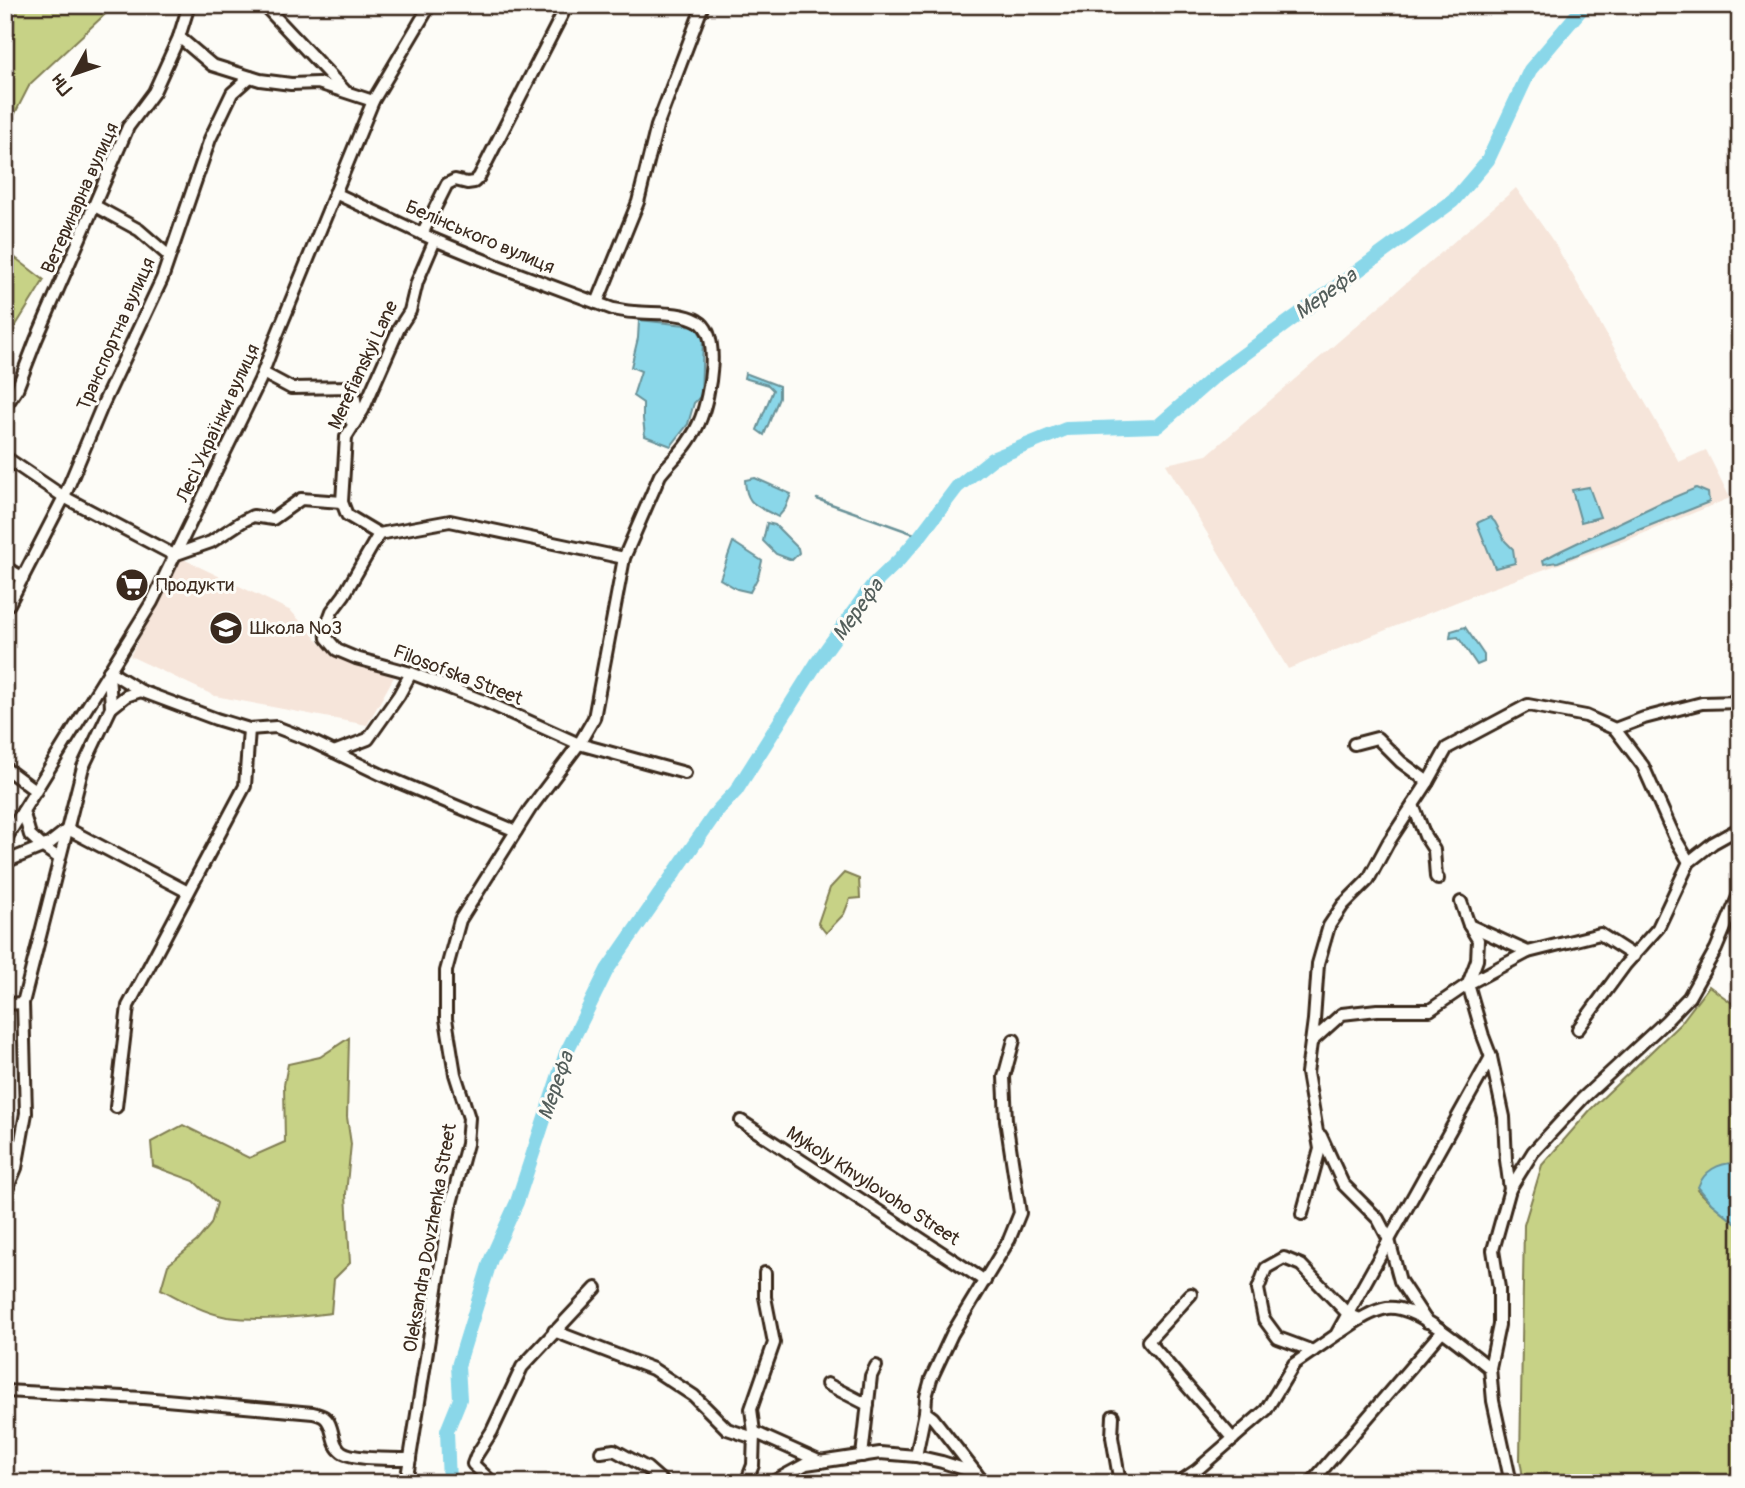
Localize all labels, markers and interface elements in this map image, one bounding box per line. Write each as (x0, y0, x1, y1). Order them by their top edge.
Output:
north arrow (38, 38, 108, 108)
text: Пн (46, 69, 78, 100)
street label: Ветеринарна вулиця (36, 119, 124, 277)
street label: Белінського вулиця (402, 195, 558, 279)
street label: Транспортна вулиця (71, 254, 161, 414)
water label: Мерефа (1290, 262, 1363, 326)
street label: Merefianskyi Lane (323, 296, 404, 433)
street label: Лесі Українки вулиця (170, 340, 265, 507)
supermarket icon: Продукти (113, 566, 151, 604)
place label: Продукти (156, 573, 234, 597)
water label: Мерефа (826, 573, 890, 646)
school or university icon: Школа №3 (207, 609, 245, 647)
place label: Школа №3 (250, 616, 342, 640)
street label: Filosofska Street (390, 639, 527, 711)
water label: Мерефа (532, 1047, 581, 1124)
street label: Oleksandra Dovzhenka Street (398, 1121, 462, 1354)
street label: Mykoly Khvylovoho Street (782, 1121, 965, 1251)

